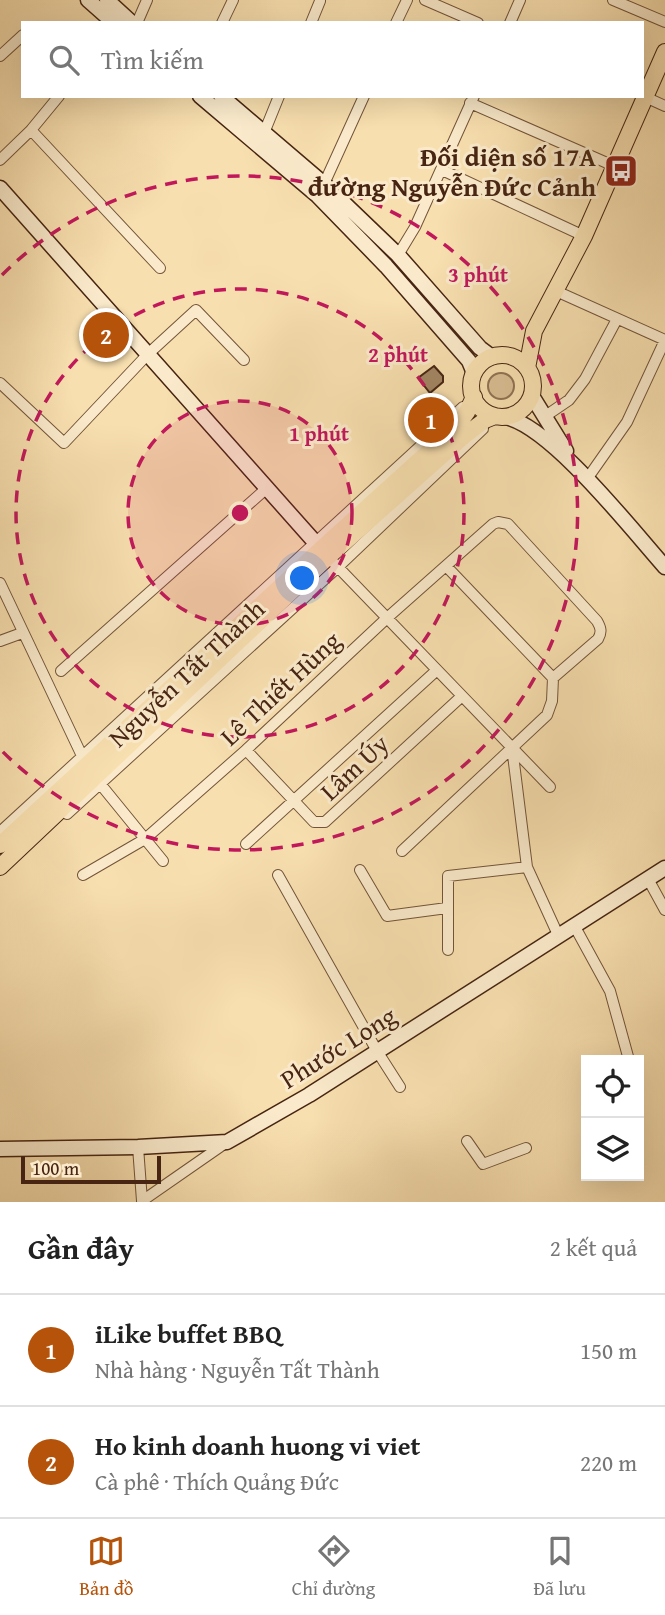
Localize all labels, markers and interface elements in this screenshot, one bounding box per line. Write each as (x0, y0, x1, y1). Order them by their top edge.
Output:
search box (21, 21, 644, 98)
text: Tìm kiếm (101, 40, 204, 79)
icon: search (45, 41, 83, 79)
place label: Đối diện số 17A đường Nguyễn Đức Cảnh (308, 137, 597, 206)
bus stop icon: Đối diện số 17A đường Nguyễn Đức Cảnh (602, 152, 640, 190)
text: 3 phút (448, 259, 508, 290)
pin: 2 (83, 309, 129, 361)
text: 2 phút (368, 339, 428, 370)
pin: 1 (408, 394, 454, 446)
text: 1 phút (289, 418, 349, 449)
centre of rings (228, 501, 252, 525)
your location (285, 561, 319, 595)
street label: Nguyễn Tất Thành (99, 590, 273, 756)
street label: Lê Thiết Hùng (211, 622, 349, 754)
street label: Lâm Úy (311, 725, 397, 809)
street label: Phước Long (272, 996, 404, 1098)
map controls (581, 1055, 644, 1181)
button: locate (581, 1055, 644, 1118)
button: layers (581, 1118, 644, 1181)
scale bar (21, 1153, 161, 1185)
text: 100 m (32, 1154, 79, 1182)
text: Gần đây (28, 1226, 134, 1270)
text: 2 kết quả (550, 1231, 637, 1264)
text: iLike buffet BBQ (95, 1314, 282, 1353)
text: 1 (45, 1334, 57, 1367)
text: 150 m (580, 1334, 637, 1367)
text: Nhà hàng · Nguyễn Tất Thành (95, 1353, 380, 1386)
text: Ho kinh doanh huong vi viet (95, 1426, 420, 1465)
text: 2 (45, 1446, 57, 1479)
text: 220 m (580, 1446, 637, 1479)
text: Cà phê · Thích Quảng Đức (95, 1465, 339, 1498)
tab: Bản đồ (79, 1532, 134, 1602)
tab: Chỉ đường (292, 1532, 375, 1602)
tab: Đã lưu (533, 1532, 586, 1602)

